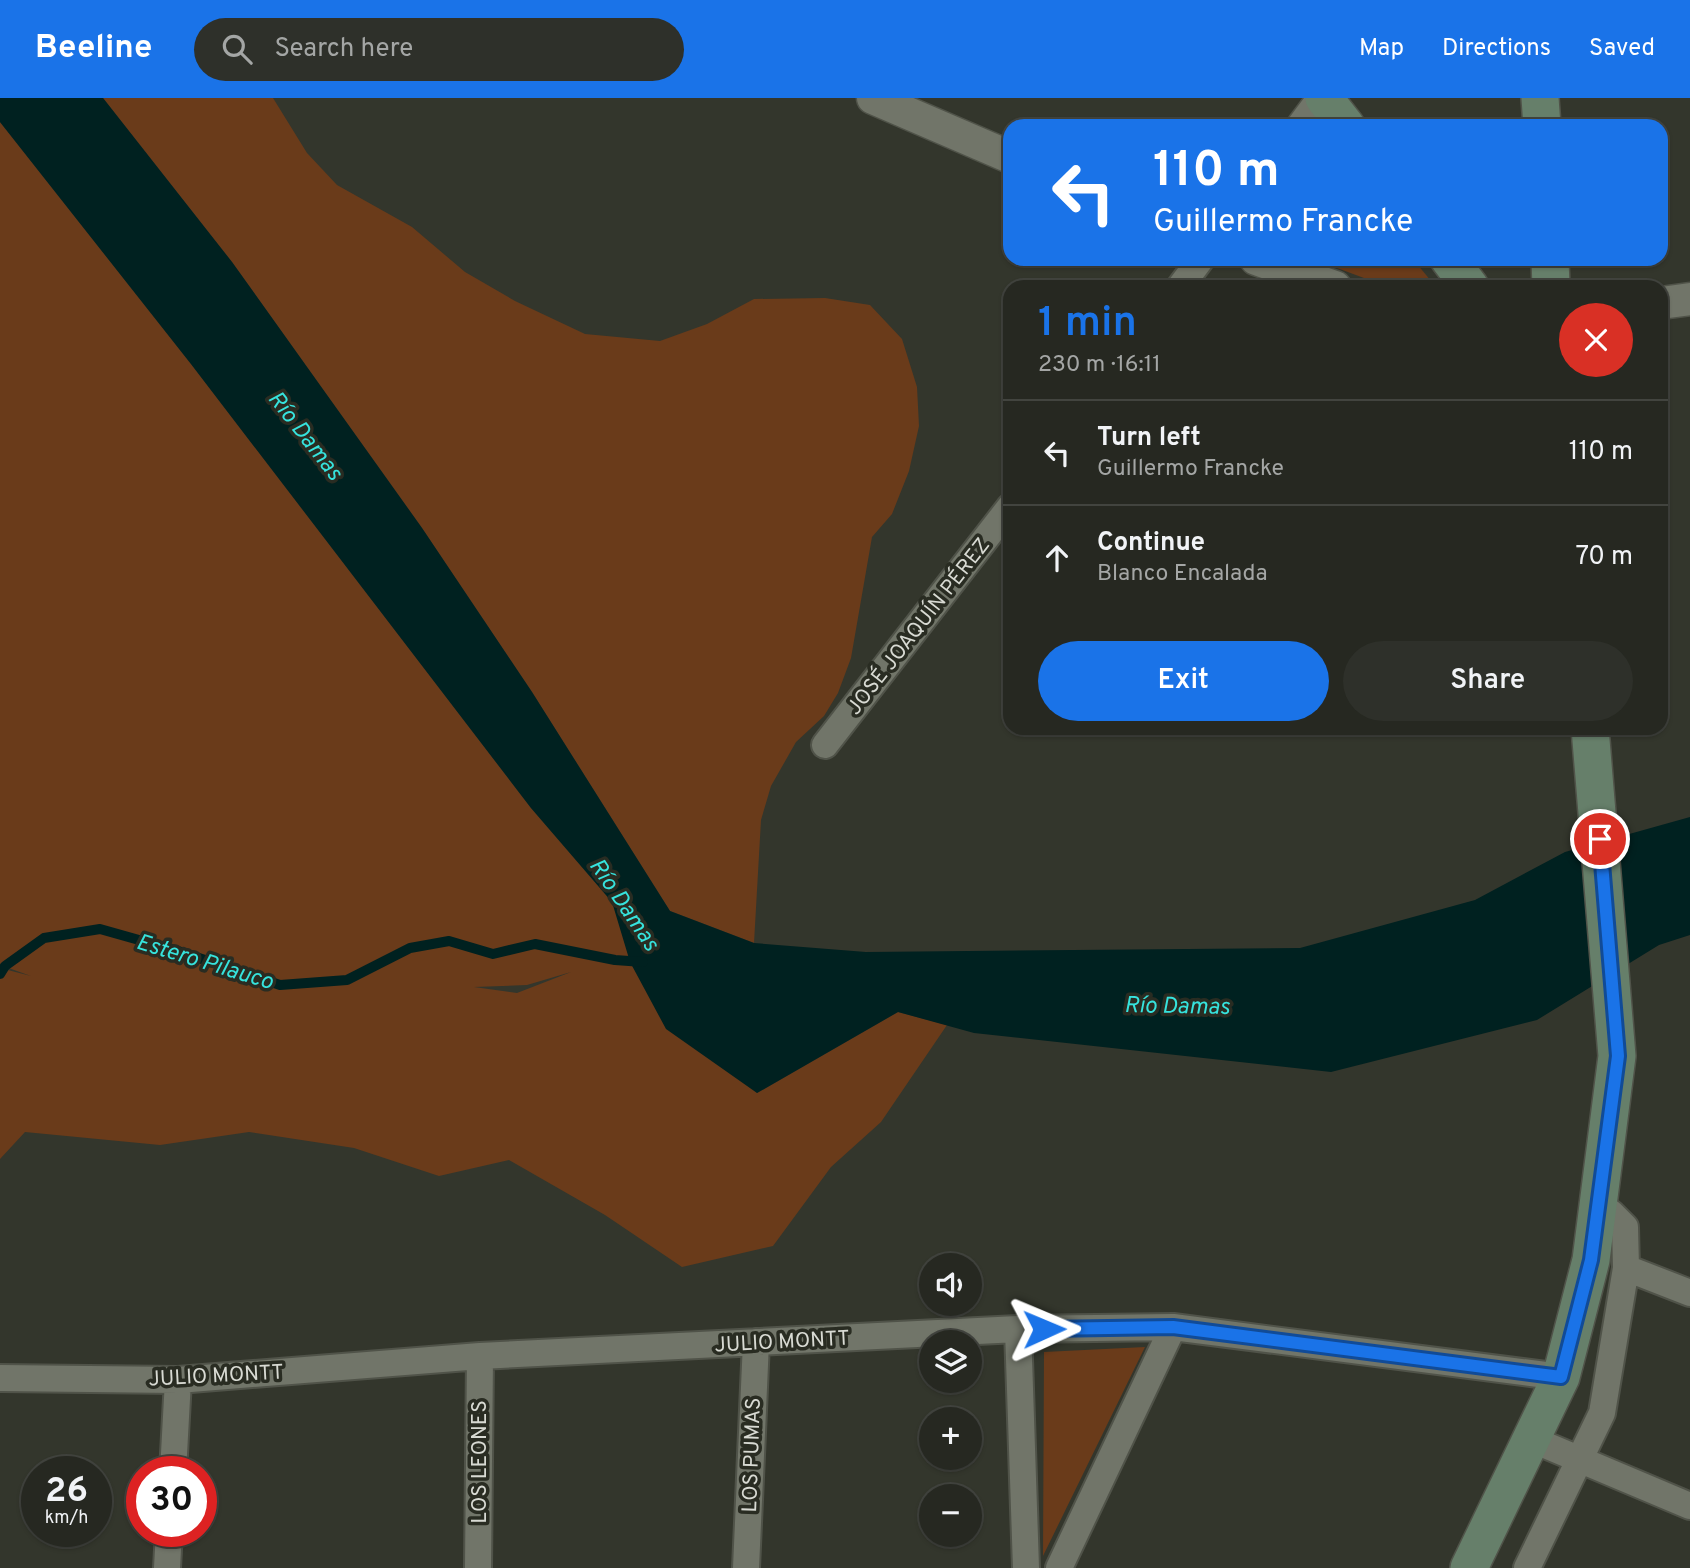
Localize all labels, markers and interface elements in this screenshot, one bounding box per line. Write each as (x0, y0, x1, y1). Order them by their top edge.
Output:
search box (194, 18, 684, 81)
text: Beeline (35, 28, 152, 70)
icon: search (218, 30, 256, 68)
text: Search here (274, 33, 413, 66)
text: Map (1359, 34, 1404, 64)
text: Directions (1442, 34, 1551, 64)
text: Saved (1589, 34, 1655, 64)
text: 110 m (1153, 142, 1280, 204)
icon: left (1038, 147, 1129, 238)
text: Guillermo Francke (1153, 203, 1413, 243)
text: 1 min (1038, 298, 1137, 351)
button: close (1559, 303, 1633, 377)
text: 230 m · 16:11 (1038, 351, 1161, 380)
water label: Río Damas (260, 386, 348, 488)
text: Turn left (1097, 422, 1201, 455)
icon: left (1038, 434, 1076, 472)
text: 110 m (1569, 436, 1633, 469)
text: Guillermo Francke (1097, 455, 1284, 484)
text: Continue (1097, 527, 1205, 560)
street label: JOSÉ JOAQUÍN PÉREZ (841, 532, 997, 721)
icon: ahead (1038, 539, 1076, 577)
text: 70 m (1575, 541, 1633, 574)
text: Blanco Encalada (1097, 560, 1268, 589)
button: Exit (1038, 641, 1329, 721)
button: Share (1343, 641, 1633, 721)
pin (1570, 809, 1630, 869)
icon: arrive (1581, 820, 1619, 858)
water label: Río Damas (581, 853, 665, 958)
water label: Estero Pilauco (132, 929, 277, 998)
water label: Río Damas (1124, 992, 1231, 1023)
map controls (919, 1253, 982, 1547)
button: sound (919, 1253, 982, 1316)
position arrow (1007, 1292, 1081, 1366)
street label: JULIO MONTT (714, 1325, 850, 1360)
button: layers (919, 1330, 982, 1393)
street label: JULIO MONTT (148, 1359, 284, 1394)
street label: LOS PUMAS (737, 1397, 768, 1513)
street label: LOS LEONES (467, 1400, 494, 1524)
button: + (919, 1407, 982, 1470)
speed limit sign: 30 (126, 1456, 217, 1547)
text: 26 (45, 1470, 88, 1514)
button: − (919, 1484, 982, 1547)
text: km/h (45, 1507, 88, 1530)

